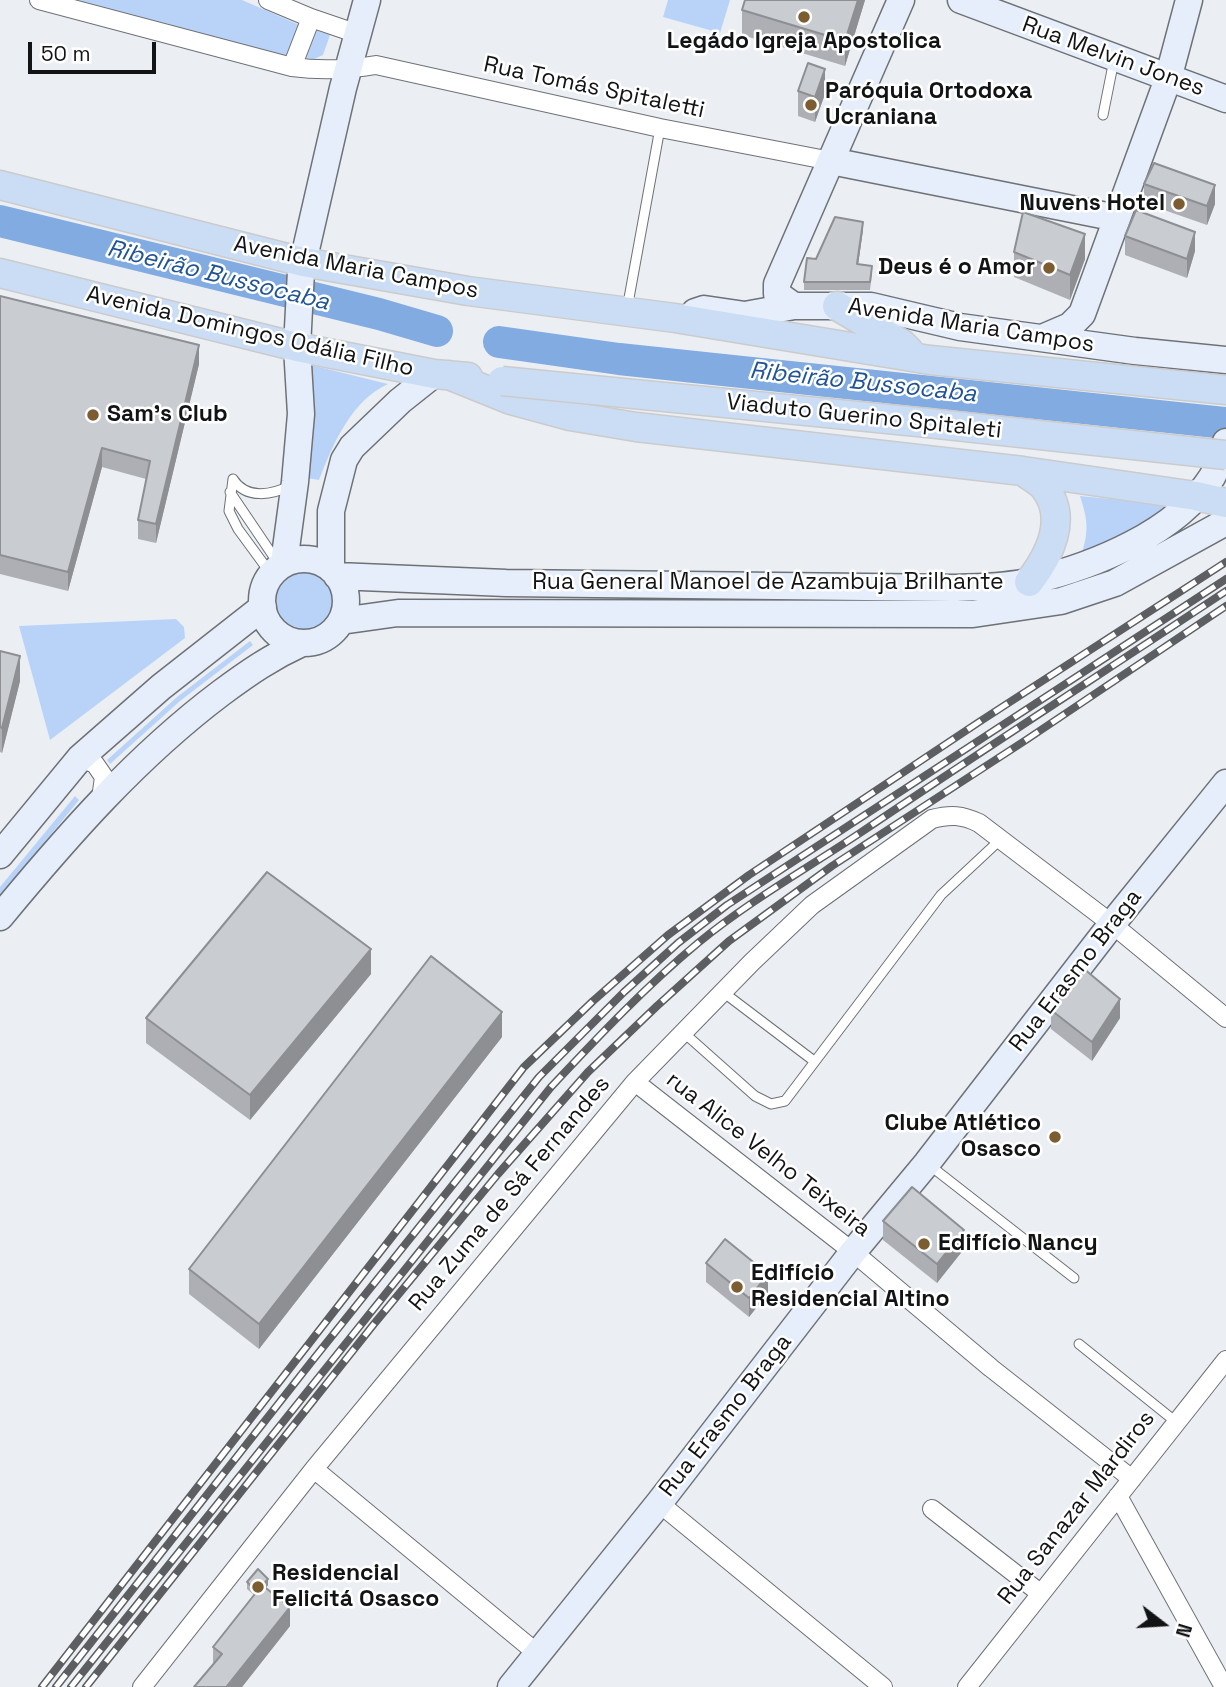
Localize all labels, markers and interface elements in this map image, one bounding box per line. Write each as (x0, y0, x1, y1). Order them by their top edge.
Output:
marker: Legádo Igreja Apostolica (796, 9, 812, 25)
street label: Rua Melvin Jones (1018, 11, 1208, 103)
scale bar (32, 28, 159, 72)
place label: Legádo Igreja Apostolica (667, 28, 941, 56)
text: 50 m (41, 40, 91, 67)
street label: Rua Tomás Spitaletti (481, 51, 707, 125)
place label: Paróquia Ortodoxa Ucraniana (825, 78, 1032, 132)
marker: Paróquia Ortodoxa Ucraniana (803, 97, 819, 113)
place label: Nuvens Hotel (1020, 190, 1165, 218)
marker: Nuvens Hotel (1171, 196, 1187, 212)
street label: Avenida Maria Campos (231, 231, 481, 305)
water label: Ribeirão Bussocaba (104, 234, 332, 318)
place label: Deus é o Amor (878, 254, 1035, 282)
marker: Deus é o Amor (1041, 260, 1057, 276)
street label: Avenida Domingos Odália Filho (84, 281, 416, 383)
street label: Avenida Maria Campos (846, 293, 1096, 359)
water label: Ribeirão Bussocaba (748, 357, 978, 409)
street label: Viaduto Guerino Spitaleti (725, 389, 1003, 445)
place label: Sam's Club (107, 401, 228, 429)
marker: Sam's Club (85, 407, 101, 423)
street label: Rua General Manoel de Azambuja Brilhante (532, 569, 1004, 597)
street label: Rua Erasmo Braga (1004, 884, 1148, 1058)
street label: rua Alice Velho Teixeira (660, 1067, 876, 1243)
street label: Rua Zuma de Sá Fernandes (404, 1071, 616, 1317)
place label: Clube Atlético Osasco (884, 1110, 1041, 1164)
marker: Clube Atlético Osasco (1047, 1129, 1063, 1145)
place label: Edifício Nancy (938, 1230, 1098, 1258)
marker: Edifício Nancy (916, 1236, 932, 1252)
place label: Edifício Residencial Altino (751, 1260, 949, 1314)
marker: Edifício Residencial Altino (729, 1279, 745, 1295)
street label: Rua Erasmo Braga (654, 1329, 798, 1503)
street label: Rua Sanazar Mardiros (993, 1406, 1161, 1610)
place label: Residencial Felicitá Osasco (272, 1560, 439, 1614)
marker: Residencial Felicitá Osasco (250, 1579, 266, 1595)
north arrow (1128, 1589, 1198, 1659)
text: N (1170, 1621, 1197, 1640)

